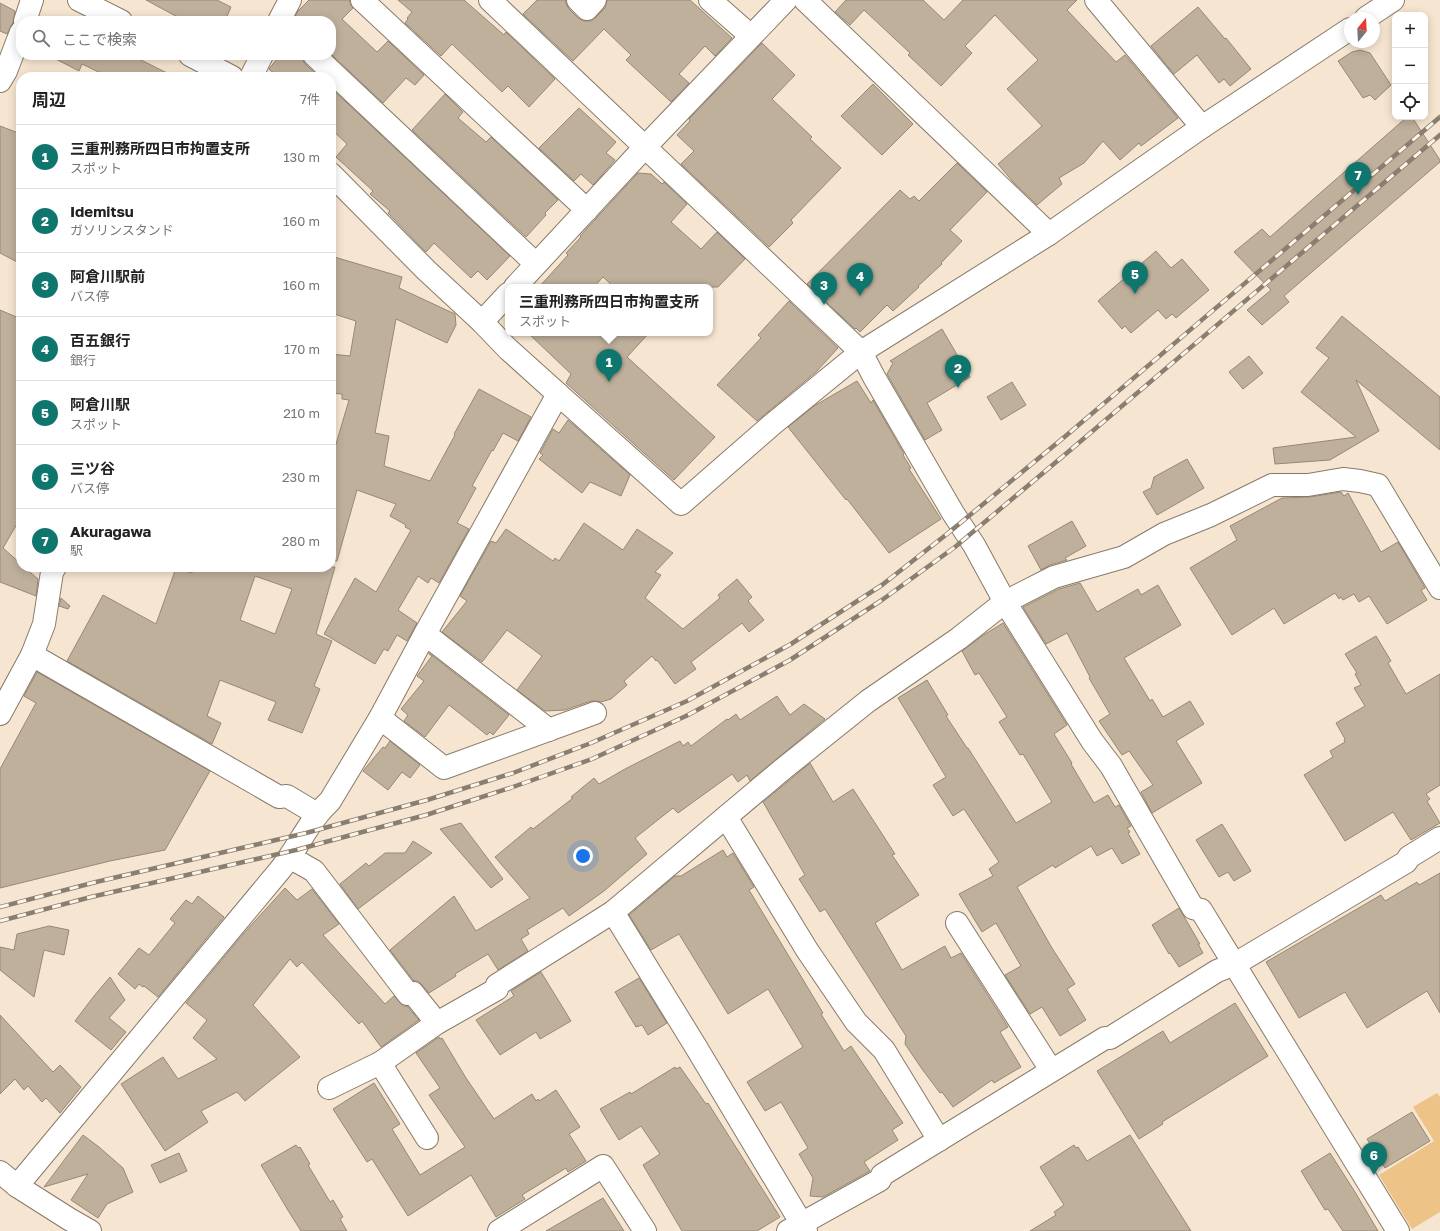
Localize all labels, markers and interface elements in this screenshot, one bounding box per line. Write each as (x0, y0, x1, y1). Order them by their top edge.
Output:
north arrow (1344, 12, 1380, 48)
map controls (1392, 12, 1428, 120)
button: + (1392, 12, 1428, 48)
search box (16, 16, 336, 60)
icon: search (30, 27, 52, 49)
text: ここで検索 (62, 30, 137, 48)
button: − (1392, 48, 1428, 84)
button: locate (1392, 84, 1428, 120)
text: 周辺 (32, 89, 66, 110)
text: 7件 (300, 91, 320, 107)
text: 三重刑務所四日市拘置支所 (70, 139, 250, 157)
text: 1 (42, 149, 48, 165)
text: 130 m (283, 149, 320, 165)
text: スポット (70, 160, 122, 176)
pin: 7 (1345, 162, 1371, 195)
text: Idemitsu (70, 202, 134, 220)
text: 2 (41, 213, 49, 229)
text: 160 m (283, 213, 320, 229)
text: ガソリンスタンド (70, 222, 174, 238)
pin: 5 (1122, 261, 1148, 294)
pin: 4 (847, 263, 873, 296)
text: 阿倉川駅前 (70, 267, 145, 285)
pin: 3 (811, 272, 837, 305)
text: 3 (41, 277, 49, 293)
text: 160 m (283, 277, 320, 293)
popup (505, 284, 713, 336)
text: バス停 (70, 288, 109, 304)
text: 三重刑務所四日市拘置支所 (519, 292, 699, 310)
text: スポット (519, 313, 571, 329)
text: 百五銀行 (70, 331, 130, 349)
text: 4 (41, 341, 49, 357)
text: 170 m (284, 341, 320, 357)
pin: 1 (596, 349, 622, 382)
text: 銀行 (70, 352, 96, 368)
pin: 2 (945, 355, 971, 388)
text: 阿倉川駅 (70, 395, 130, 413)
text: 5 (41, 405, 49, 421)
text: 210 m (283, 405, 320, 421)
text: スポット (70, 416, 122, 432)
text: 三ツ谷 (70, 459, 115, 477)
text: 6 (41, 469, 49, 485)
text: 230 m (282, 469, 320, 485)
text: バス停 (70, 480, 109, 496)
text: Akuragawa (70, 522, 151, 540)
text: 7 (41, 533, 49, 549)
text: 280 m (282, 533, 320, 549)
text: 駅 (70, 542, 83, 558)
your location (573, 846, 593, 866)
pin: 6 (1361, 1142, 1387, 1175)

